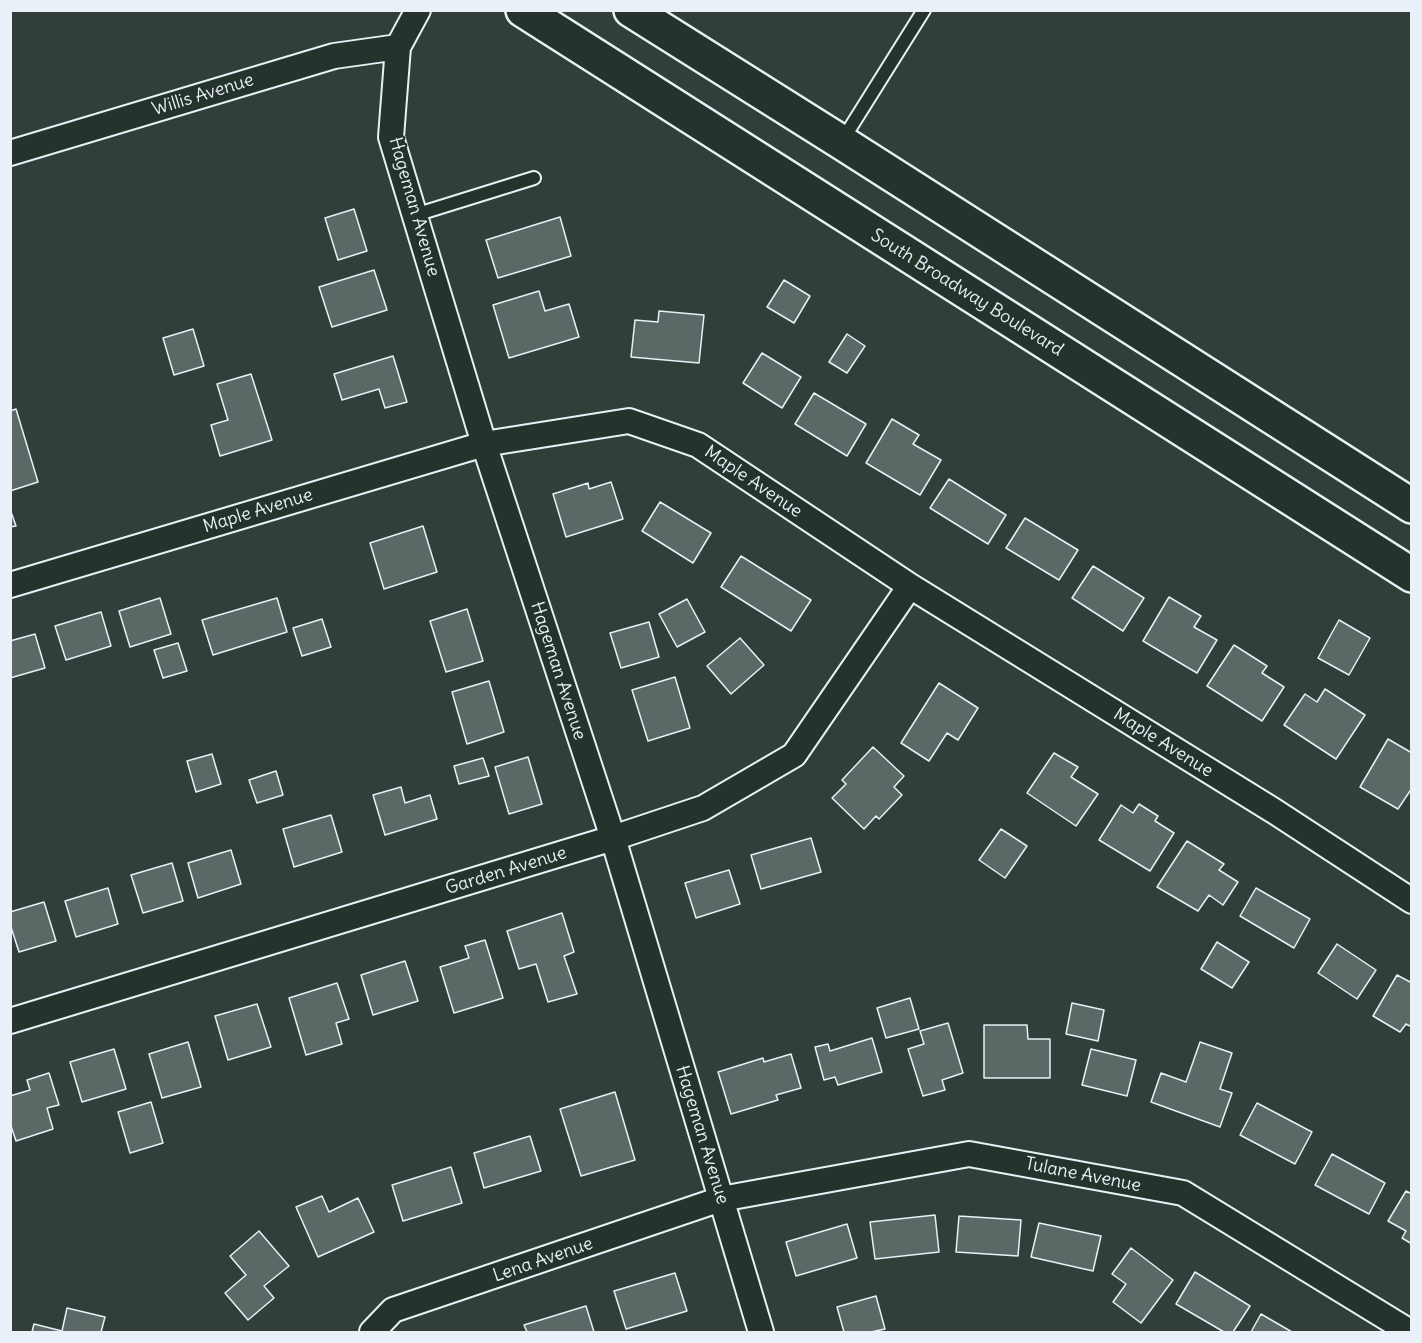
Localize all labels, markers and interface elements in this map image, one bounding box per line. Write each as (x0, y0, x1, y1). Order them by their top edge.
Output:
street label: Willis Avenue (149, 69, 257, 121)
street label: Hageman Avenue (384, 135, 444, 279)
street label: South Broadway Boulevard (867, 225, 1067, 361)
street label: Maple Avenue (700, 441, 806, 523)
street label: Maple Avenue (201, 484, 315, 538)
street label: Hageman Avenue (525, 599, 591, 743)
street label: Maple Avenue (1109, 704, 1217, 782)
street label: Garden Avenue (443, 842, 569, 900)
street label: Hageman Avenue (671, 1063, 733, 1207)
street label: Tulane Avenue (1023, 1153, 1143, 1197)
street label: Lena Avenue (490, 1233, 596, 1287)

